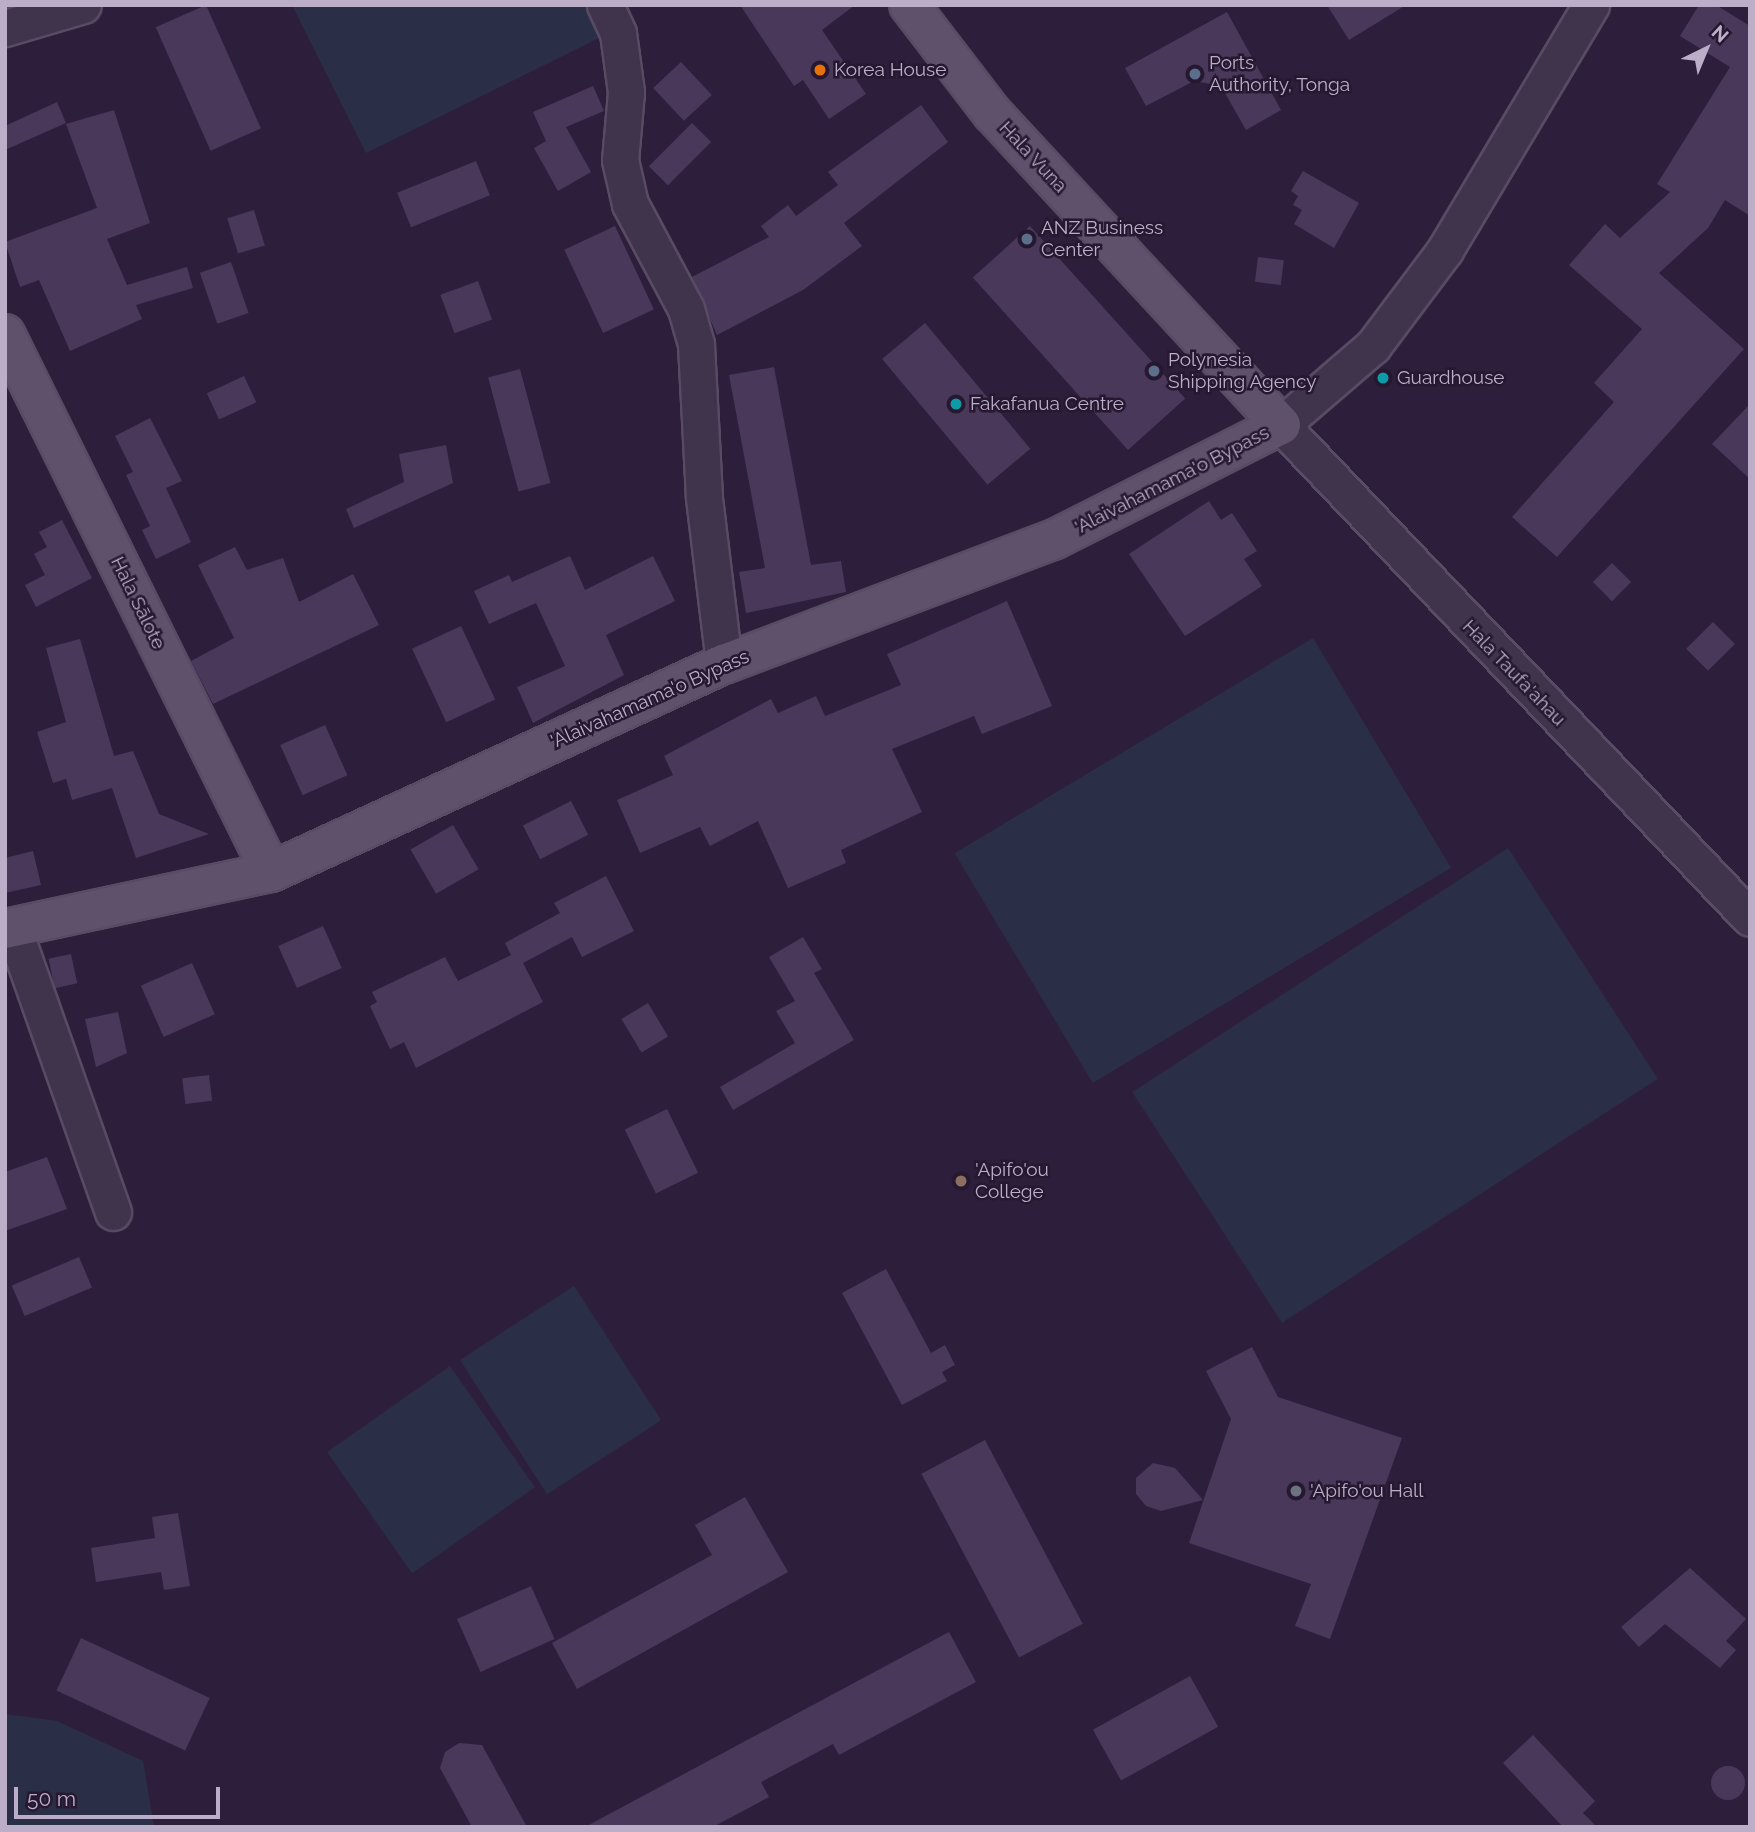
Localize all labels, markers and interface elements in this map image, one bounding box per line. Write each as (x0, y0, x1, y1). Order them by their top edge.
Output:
north arrow (1671, 14, 1741, 84)
text: N (1708, 21, 1733, 47)
place label: Ports Authority, Tonga (1209, 52, 1351, 96)
place label: Korea House (834, 59, 946, 81)
marker: Korea House (812, 62, 828, 78)
marker: Ports Authority, Tonga (1187, 66, 1203, 82)
street label: Hala Vuna (994, 116, 1072, 198)
place label: ANZ Business Center (1041, 217, 1163, 261)
marker: ANZ Business Center (1019, 231, 1035, 247)
place label: Polynesia Shipping Agency (1168, 349, 1317, 393)
marker: Polynesia Shipping Agency (1146, 363, 1162, 379)
place label: Guardhouse (1397, 367, 1504, 389)
marker: Guardhouse (1375, 370, 1391, 386)
place label: Fakafanua Centre (970, 393, 1124, 415)
marker: Fakafanua Centre (948, 396, 964, 412)
street label: 'Alaivahamama'o Bypass (1071, 421, 1273, 539)
street label: Hala Sālote (106, 553, 170, 653)
street label: Hala Taufa'ahau (1458, 615, 1570, 731)
street label: 'Alaivahamama'o Bypass (547, 645, 753, 753)
place label: 'Apifo'ou College (975, 1159, 1049, 1203)
marker: 'Apifo'ou College (953, 1173, 969, 1189)
place label: 'Apifo'ou Hall (1310, 1480, 1423, 1502)
marker: 'Apifo'ou Hall (1288, 1483, 1304, 1499)
scale bar (18, 1772, 224, 1816)
text: 50 m (27, 1786, 76, 1811)

